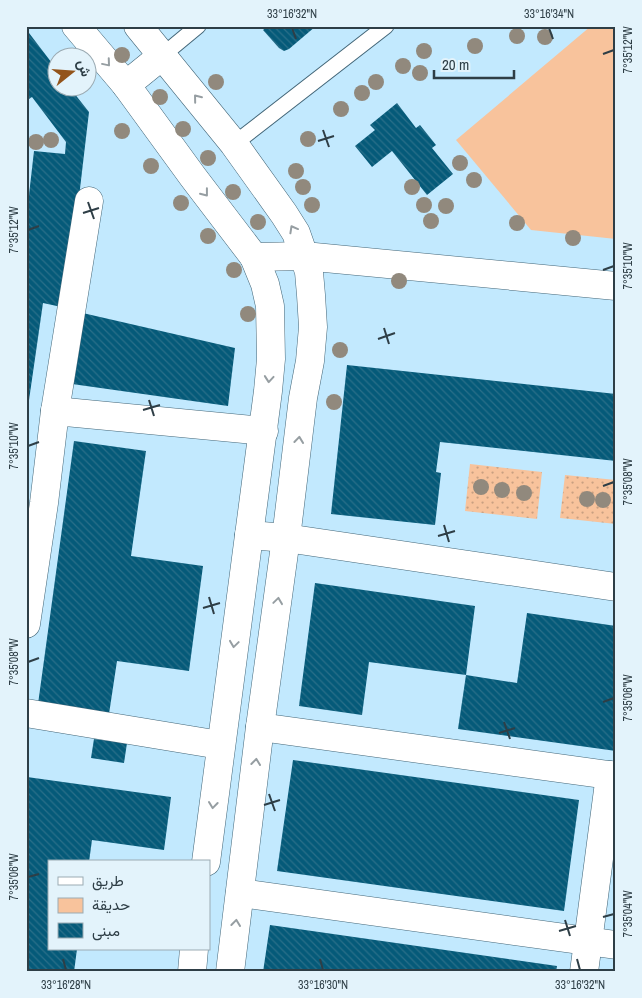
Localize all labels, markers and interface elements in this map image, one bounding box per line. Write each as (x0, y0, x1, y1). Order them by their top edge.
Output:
text: 33°16'32"N (267, 6, 317, 22)
text: 33°16'34"N (524, 6, 574, 22)
text: 7°35'12"W (620, 26, 636, 73)
north arrow (48, 48, 98, 98)
scale bar (434, 48, 514, 80)
text: 20 m (442, 54, 469, 75)
text: ش (73, 58, 96, 79)
one-way arrow (102, 58, 111, 67)
one-way arrow (195, 95, 203, 104)
one-way arrow (199, 187, 208, 197)
text: 7°35'12"W (6, 206, 22, 253)
one-way arrow (289, 225, 299, 234)
text: 7°35'10"W (620, 242, 636, 289)
one-way arrow (264, 375, 275, 383)
text: 7°35'10"W (6, 422, 22, 469)
one-way arrow (293, 436, 304, 444)
text: 7°35'08"W (620, 458, 636, 505)
one-way arrow (272, 597, 283, 605)
text: 7°35'08"W (6, 638, 22, 685)
one-way arrow (229, 640, 240, 648)
text: 7°35'06"W (620, 674, 636, 721)
one-way arrow (250, 758, 261, 766)
one-way arrow (208, 801, 219, 809)
text: 7°35'06"W (6, 853, 22, 900)
legend (48, 860, 210, 950)
text: طريق (92, 870, 124, 891)
text: 7°35'04"W (620, 890, 636, 937)
text: حديقة (92, 894, 130, 915)
one-way arrow (230, 919, 241, 927)
text: مبنى (92, 920, 120, 941)
text: 33°16'28"N (41, 977, 91, 993)
text: 33°16'30"N (298, 977, 348, 993)
text: 33°16'32"N (555, 977, 605, 993)

